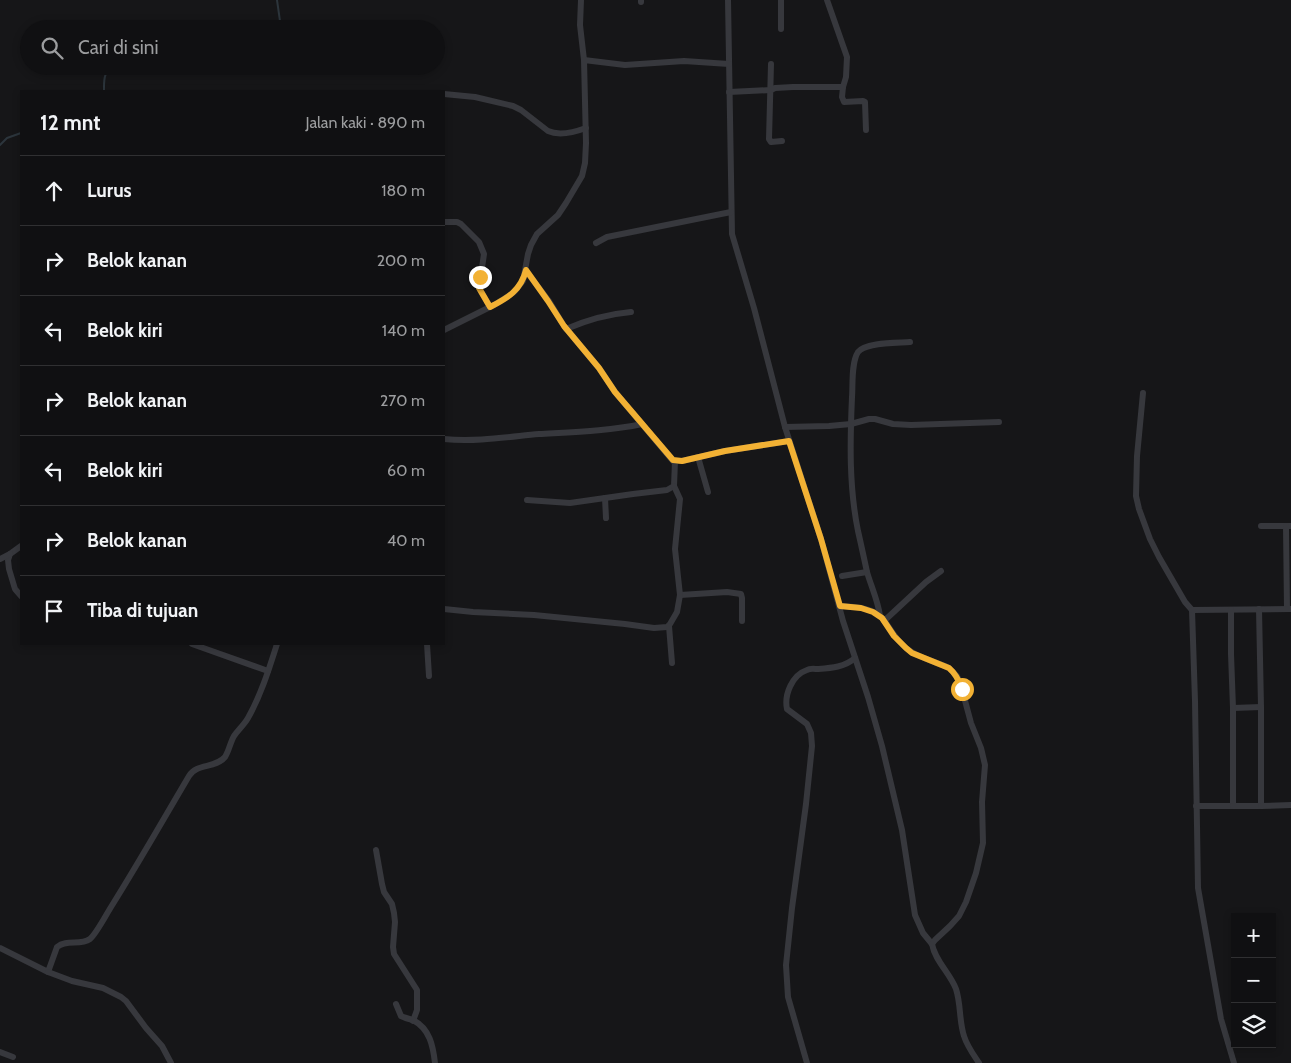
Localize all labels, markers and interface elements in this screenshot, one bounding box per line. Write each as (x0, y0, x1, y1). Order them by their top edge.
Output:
search box (20, 20, 445, 75)
icon: search (38, 34, 66, 62)
text: Cari di sini (78, 36, 159, 59)
text: 12 mnt (40, 110, 101, 135)
text: Jalan kaki · 890 m (305, 113, 425, 132)
icon: ahead (40, 177, 68, 205)
text: Lurus (87, 179, 132, 202)
text: 180 m (381, 181, 425, 200)
icon: right (40, 247, 68, 275)
text: Belok kanan (87, 249, 187, 272)
text: 200 m (377, 251, 425, 270)
route end (469, 266, 492, 289)
icon: left (40, 317, 68, 345)
text: Belok kiri (87, 319, 163, 342)
text: 140 m (382, 321, 425, 340)
icon: right (40, 387, 68, 415)
text: Belok kanan (87, 389, 187, 412)
text: 270 m (380, 391, 425, 410)
icon: left (40, 457, 68, 485)
text: Belok kiri (87, 459, 163, 482)
text: 60 m (387, 461, 425, 480)
icon: right (40, 527, 68, 555)
text: Belok kanan (87, 529, 187, 552)
text: 40 m (387, 531, 425, 550)
icon: arrive (40, 597, 68, 625)
text: Tiba di tujuan (87, 599, 198, 622)
route start (951, 678, 974, 701)
map controls (1231, 913, 1276, 1048)
button: + (1231, 913, 1276, 958)
button: − (1231, 958, 1276, 1003)
button: layers (1231, 1003, 1276, 1048)

